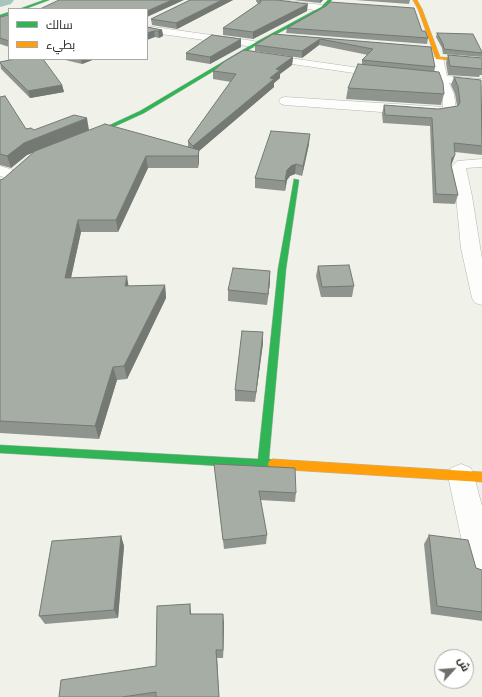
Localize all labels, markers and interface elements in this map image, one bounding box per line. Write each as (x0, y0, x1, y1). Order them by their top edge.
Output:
legend (8, 8, 148, 60)
text: سالك (46, 18, 73, 32)
text: بطيء (46, 38, 75, 52)
north arrow (434, 649, 474, 689)
text: ش (455, 655, 472, 673)

